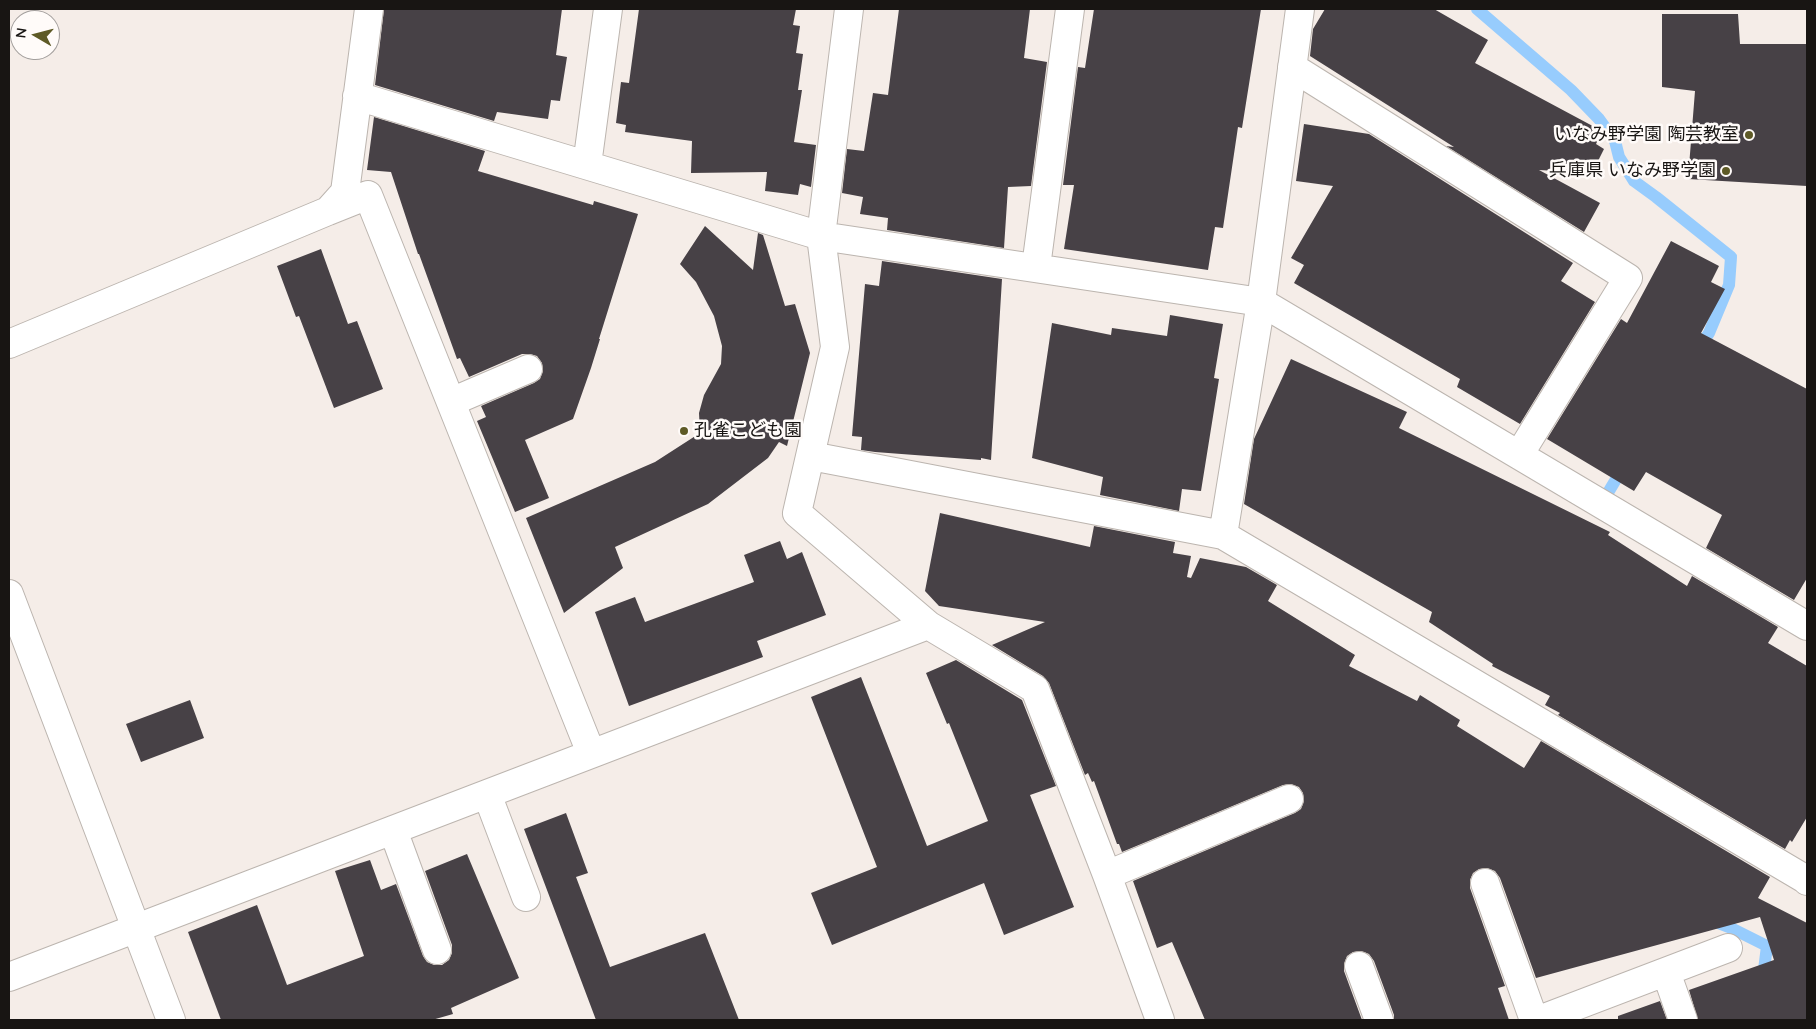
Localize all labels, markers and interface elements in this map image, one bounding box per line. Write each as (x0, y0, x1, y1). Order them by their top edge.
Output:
north arrow (10, 10, 60, 60)
text: N (12, 27, 31, 39)
place label: いなみ野学園 陶芸教室 (1554, 124, 1739, 146)
marker: いなみ野学園 陶芸教室 (1743, 129, 1755, 141)
place label: 兵庫県 いなみ野学園 (1549, 160, 1716, 182)
marker: 兵庫県 いなみ野学園 (1720, 165, 1732, 177)
place label: 孔雀こども園 (694, 420, 802, 442)
marker: 孔雀こども園 (678, 425, 690, 437)

